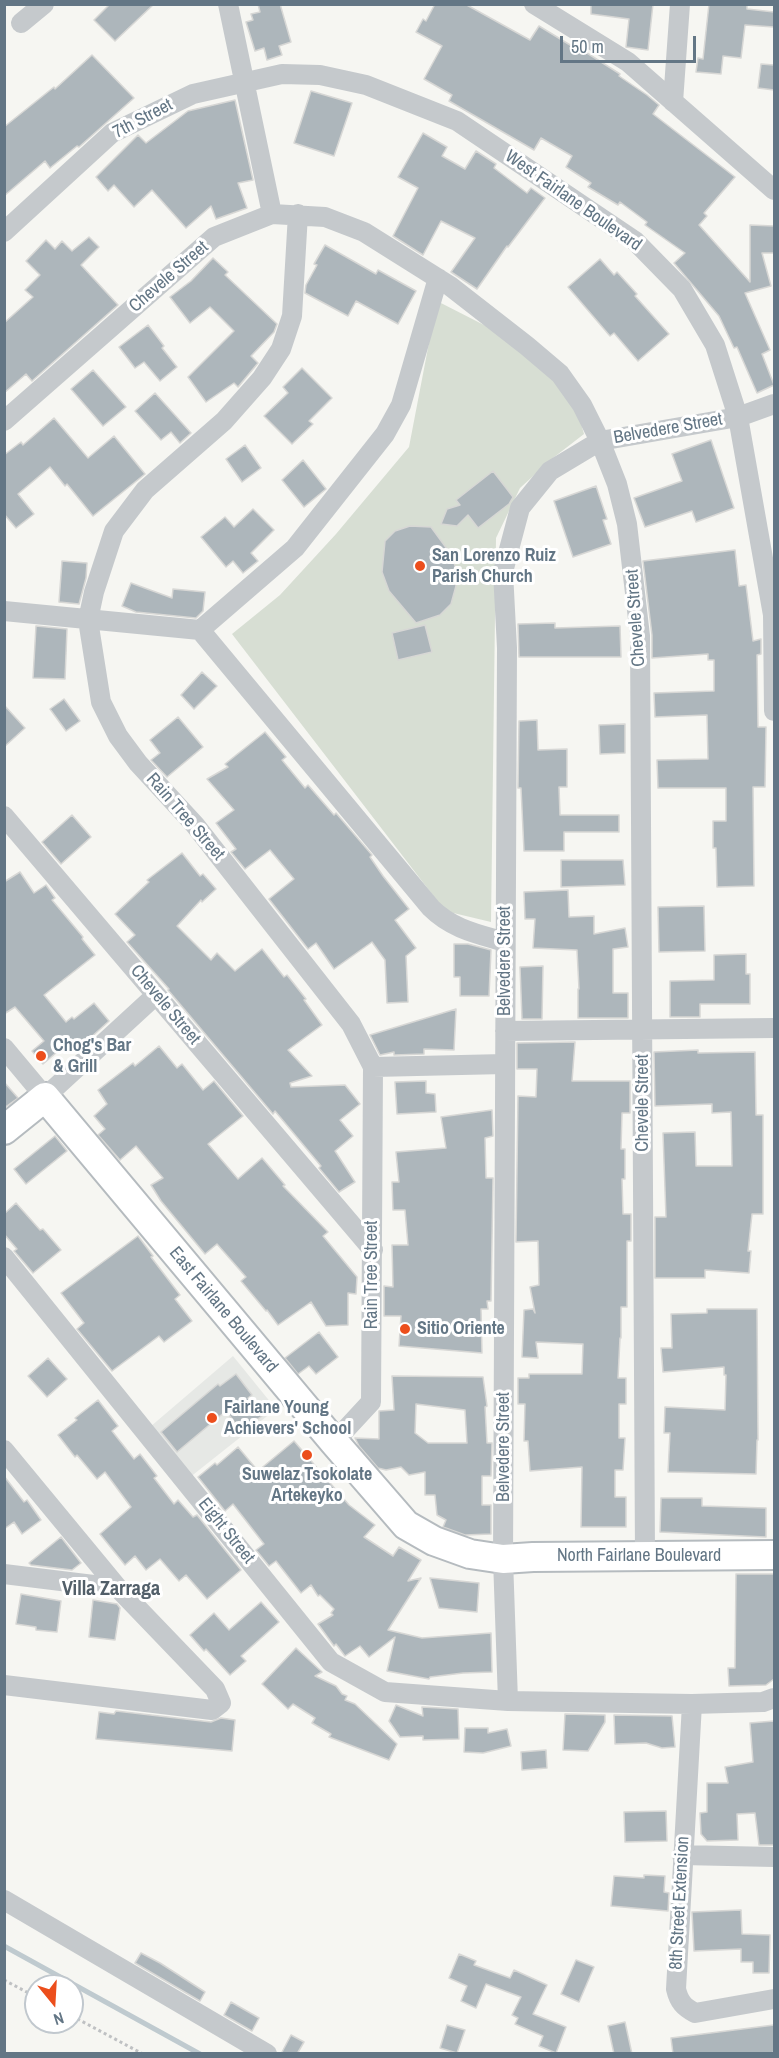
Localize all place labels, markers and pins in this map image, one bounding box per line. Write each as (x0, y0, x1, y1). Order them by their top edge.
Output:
place label: San Lorenzo Ruiz Parish Church (432, 545, 556, 588)
marker: San Lorenzo Ruiz Parish Church (413, 559, 427, 573)
place label: Chog's Bar & Grill (53, 1035, 131, 1078)
marker: Chog's Bar & Grill (34, 1049, 48, 1063)
place label: Sitio Oriente (417, 1318, 505, 1340)
marker: Sitio Oriente (398, 1322, 412, 1336)
place label: Fairlane Young Achievers' School (224, 1397, 351, 1440)
marker: Fairlane Young Achievers' School (205, 1411, 219, 1425)
marker: Suwelaz Tsokolate Artekeyko (300, 1448, 314, 1462)
place label: Suwelaz Tsokolate Artekeyko (242, 1464, 372, 1506)

